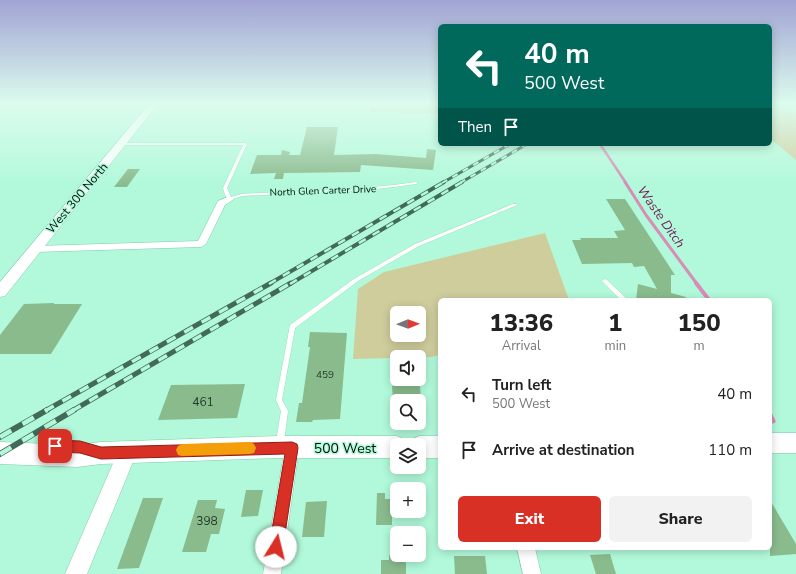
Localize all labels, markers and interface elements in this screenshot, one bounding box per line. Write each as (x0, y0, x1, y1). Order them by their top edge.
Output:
text: 40 m (524, 35, 590, 73)
icon: left (458, 40, 510, 92)
text: 500 West (524, 71, 604, 95)
icon: arrive (500, 116, 522, 138)
text: Then (458, 117, 492, 137)
street label: West 300 North (43, 159, 111, 237)
street label: North Glen Carter Drive (269, 182, 377, 200)
water label: Waste Ditch (633, 182, 689, 252)
north arrow (390, 306, 426, 342)
map controls (390, 306, 426, 562)
text: 13:36 (489, 307, 553, 339)
text: 1 (608, 307, 623, 339)
text: 150 (677, 307, 721, 339)
text: Arrival (502, 337, 541, 355)
text: min (605, 337, 626, 355)
text: m (693, 337, 705, 355)
button: sound (390, 350, 426, 386)
house number: 459 (316, 368, 334, 382)
text: Turn left (492, 375, 551, 395)
icon: left (458, 383, 480, 405)
text: 40 m (717, 384, 752, 404)
house number: 461 (192, 394, 214, 410)
button: search (390, 394, 426, 430)
text: 500 West (492, 395, 550, 413)
pin (38, 429, 72, 463)
icon: arrive (44, 435, 66, 457)
button: layers (390, 438, 426, 474)
street label: 500 West (314, 439, 376, 458)
icon: arrive (458, 439, 480, 461)
text: Arrive at destination (492, 440, 635, 460)
text: 110 m (708, 440, 752, 460)
button: + (390, 482, 426, 518)
button: Exit (458, 496, 601, 542)
button: Share (609, 496, 752, 542)
house number: 398 (196, 513, 218, 529)
position arrow (255, 526, 297, 568)
button: − (390, 526, 426, 562)

